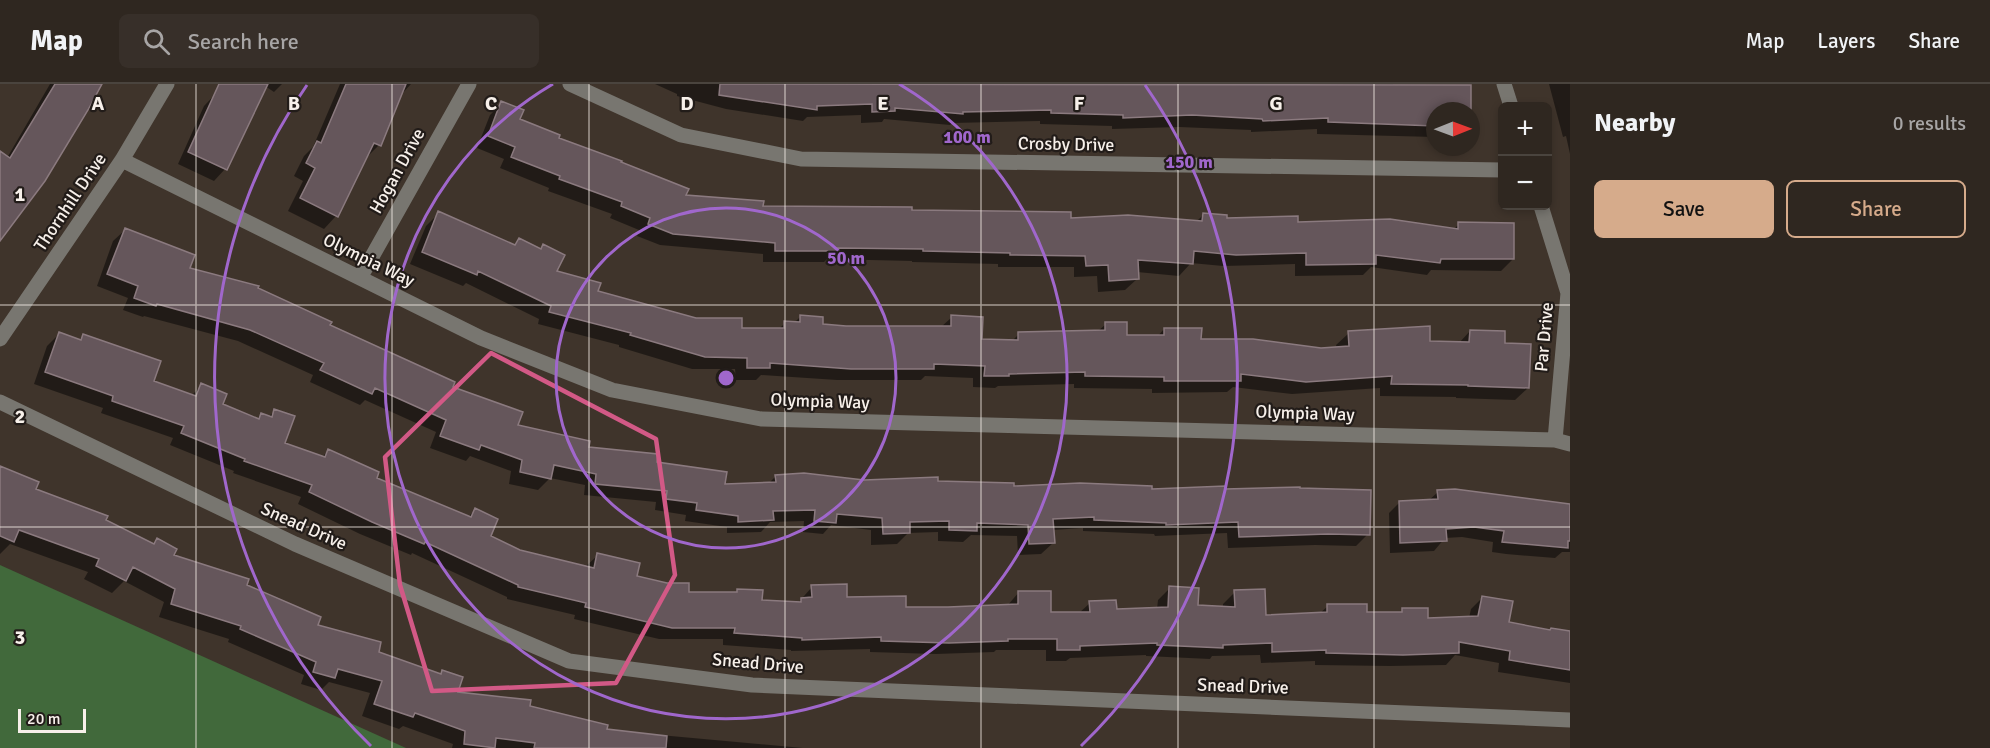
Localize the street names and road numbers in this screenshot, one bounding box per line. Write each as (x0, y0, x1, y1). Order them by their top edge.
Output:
street label: Hogan Drive (365, 124, 429, 218)
street label: Crosby Drive (1018, 132, 1114, 156)
street label: Thornhill Drive (29, 149, 111, 255)
street label: Olympia Way (320, 228, 419, 292)
street label: Par Drive (1530, 301, 1558, 373)
street label: Olympia Way (770, 388, 871, 414)
street label: Olympia Way (1255, 400, 1356, 426)
street label: Snead Drive (258, 497, 350, 555)
street label: Snead Drive (711, 648, 805, 678)
street label: Snead Drive (1197, 673, 1289, 699)

